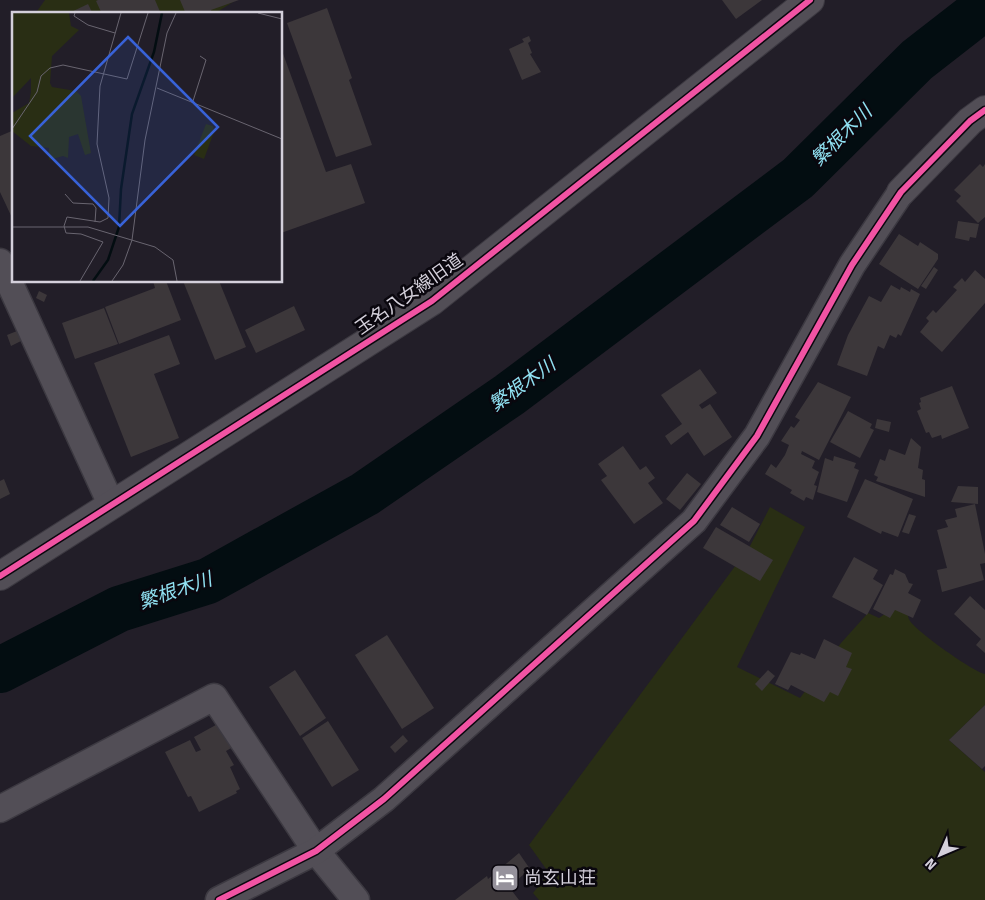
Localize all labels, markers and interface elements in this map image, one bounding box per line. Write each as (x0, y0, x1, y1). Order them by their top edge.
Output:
inset map (12, 12, 282, 282)
water label: 繁根木川 (806, 99, 878, 170)
street label: 玉名八女線旧道 (351, 249, 467, 339)
water label: 繁根木川 (485, 352, 561, 416)
water label: 繁根木川 (135, 567, 217, 614)
north arrow (915, 830, 965, 880)
text: N (922, 855, 940, 873)
hotel icon: 尚玄山荘 (490, 863, 520, 893)
place label: 尚玄山荘 (524, 867, 596, 889)

